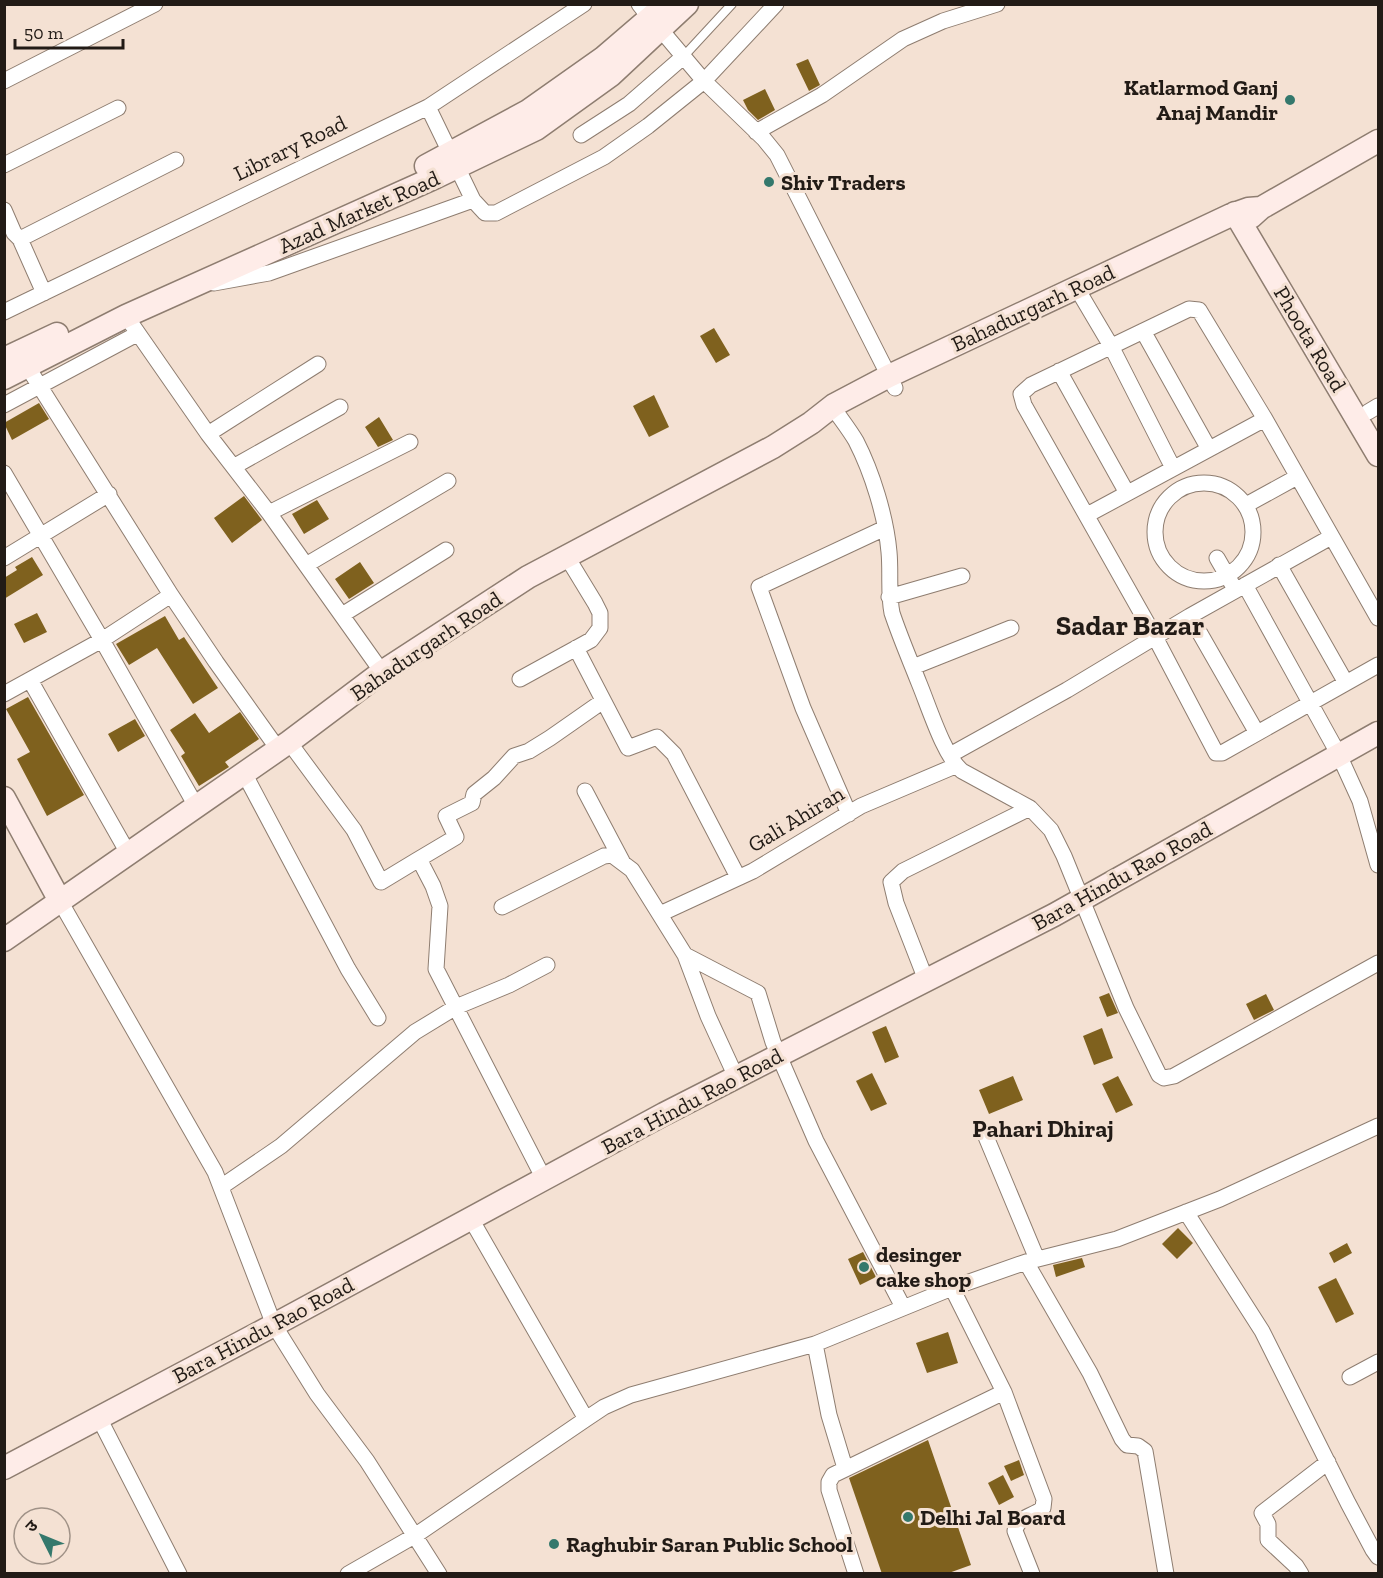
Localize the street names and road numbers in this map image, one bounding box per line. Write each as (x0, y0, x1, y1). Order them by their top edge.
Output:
street label: Library Road (229, 109, 351, 187)
street label: Azad Market Road (275, 164, 443, 260)
street label: Bahadurgarh Road (947, 258, 1119, 358)
street label: Phoota Road (1268, 281, 1352, 397)
street label: Bahadurgarh Road (345, 585, 507, 707)
street label: Gali Ahiran (743, 780, 849, 858)
street label: Bara Hindu Rao Road (1027, 815, 1217, 937)
street label: Bara Hindu Rao Road (597, 1042, 787, 1160)
street label: Bara Hindu Rao Road (168, 1271, 358, 1389)

